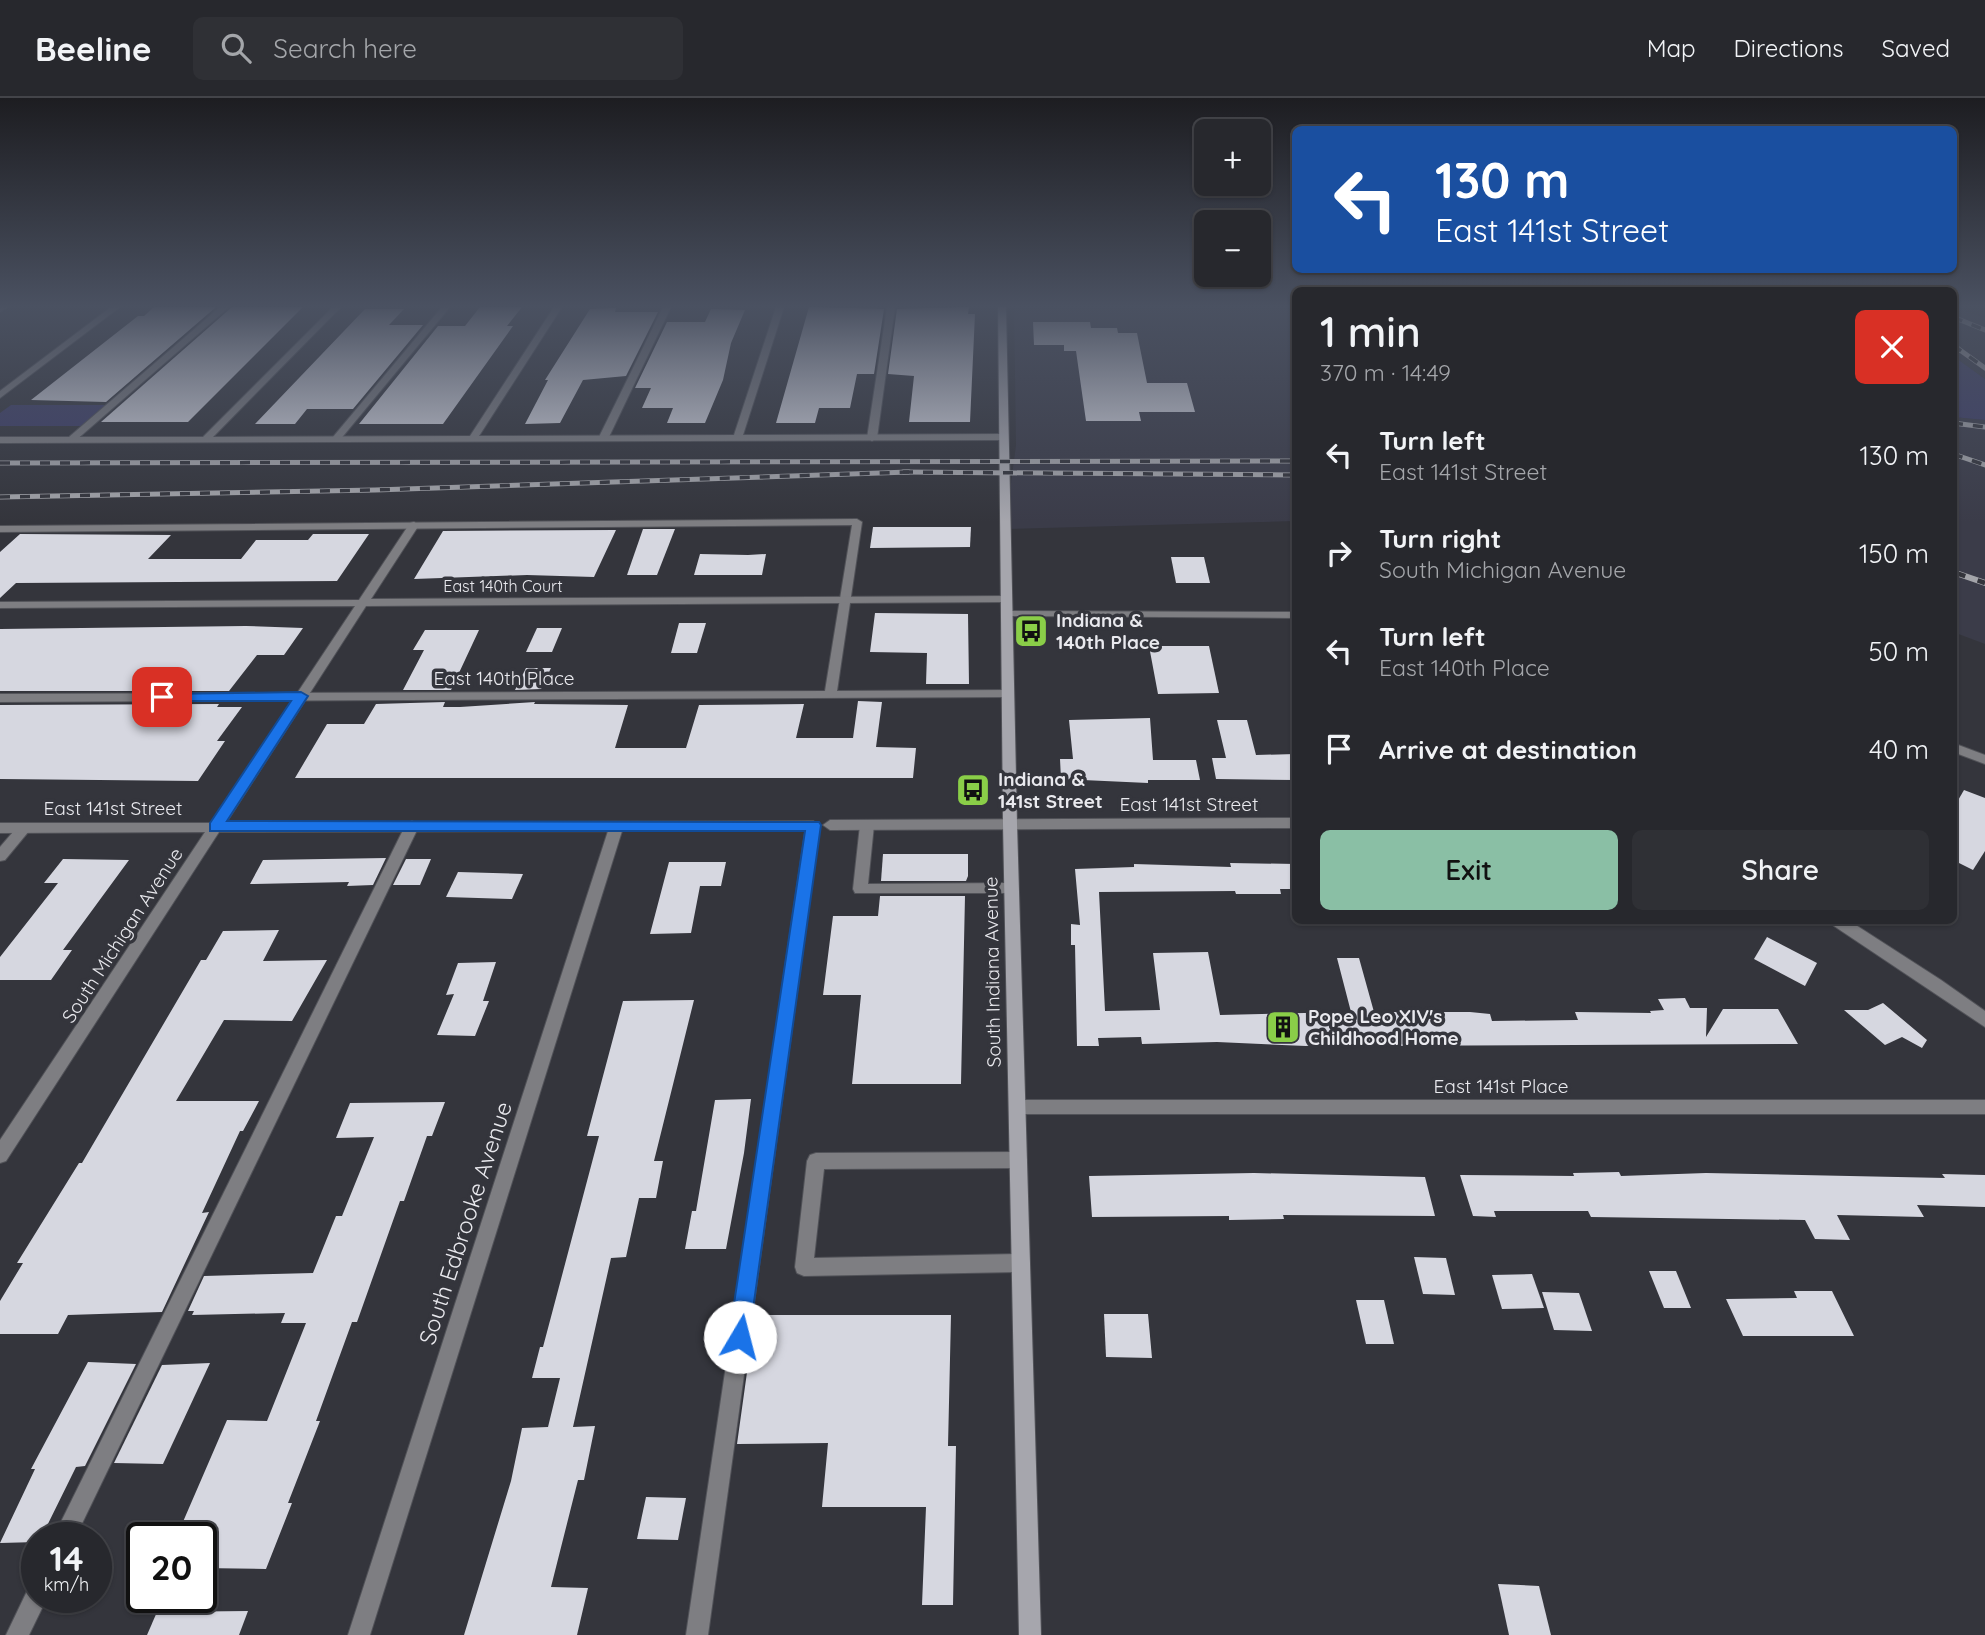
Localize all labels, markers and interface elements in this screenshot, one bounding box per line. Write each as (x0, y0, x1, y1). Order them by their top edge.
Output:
search box (193, 17, 683, 80)
text: Beeline (35, 28, 151, 69)
icon: search (217, 29, 255, 67)
text: Search here (273, 32, 417, 65)
text: Map (1647, 33, 1696, 63)
text: Directions (1734, 33, 1844, 63)
text: Saved (1882, 33, 1950, 63)
map controls (1194, 119, 1271, 287)
button: + (1194, 119, 1271, 196)
text: 130 m (1435, 149, 1569, 210)
icon: left (1320, 154, 1411, 245)
button: − (1194, 210, 1271, 287)
text: East 141st Street (1435, 210, 1669, 250)
text: 1 min (1320, 305, 1421, 358)
button: close (1855, 310, 1929, 384)
text: 370 m · 14:49 (1320, 358, 1451, 387)
text: Turn left (1379, 424, 1486, 457)
icon: left (1320, 436, 1358, 474)
text: 130 m (1859, 439, 1929, 472)
text: East 141st Street (1379, 457, 1547, 486)
text: Turn right (1379, 522, 1501, 555)
icon: right (1320, 534, 1358, 572)
text: 150 m (1859, 537, 1929, 570)
text: South Michigan Avenue (1379, 555, 1626, 584)
street label: East 140th Court (443, 576, 563, 596)
place label: Indiana & 140th Place (1056, 608, 1160, 654)
bus stop icon: Indiana & 140th Place (1012, 612, 1050, 650)
text: Turn left (1379, 620, 1486, 653)
icon: left (1320, 632, 1358, 670)
text: 50 m (1869, 635, 1929, 668)
text: East 140th Place (1379, 653, 1550, 682)
street label: East 140th Place (433, 666, 575, 690)
pin (132, 667, 192, 727)
icon: arrive (143, 678, 181, 716)
icon: arrive (1320, 730, 1358, 768)
text: Arrive at destination (1379, 733, 1637, 766)
text: 40 m (1869, 733, 1929, 766)
place label: Indiana & 141st Street (998, 767, 1103, 813)
bus stop icon: Indiana & 141st Street (954, 771, 992, 809)
street label: East 141st Street (1120, 792, 1258, 816)
street label: East 141st Street (44, 796, 182, 820)
button: Exit (1320, 830, 1618, 910)
button: Share (1632, 830, 1929, 910)
street label: South Michigan Avenue (56, 843, 188, 1027)
street label: South Indiana Avenue (978, 876, 1006, 1068)
place label: Pope Leo XIV's Childhood Home (1308, 1004, 1459, 1050)
building icon: Pope Leo XIV's Childhood Home (1264, 1008, 1302, 1046)
street label: East 141st Place (1434, 1074, 1568, 1098)
street label: South Edbrooke Avenue (412, 1098, 518, 1348)
position arrow (703, 1300, 777, 1374)
speed limit sign: 20 (126, 1522, 217, 1613)
text: 14 (49, 1536, 84, 1580)
text: km/h (44, 1573, 89, 1596)

